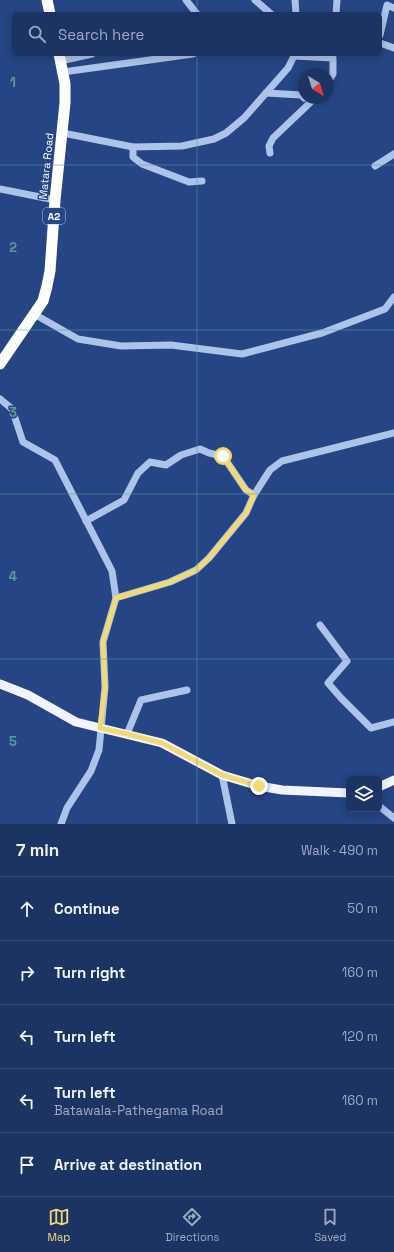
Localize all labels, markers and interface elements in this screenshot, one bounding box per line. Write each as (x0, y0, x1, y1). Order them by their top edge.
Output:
search box (12, 12, 382, 56)
icon: search (26, 23, 48, 45)
text: Search here (58, 25, 144, 44)
north arrow (298, 68, 334, 104)
text: 1 (10, 74, 16, 91)
street label: Matara Road (36, 132, 56, 200)
road number: A2 (43, 208, 65, 224)
text: 2 (9, 239, 17, 256)
text: 3 (9, 404, 17, 421)
route start (214, 447, 232, 465)
text: 4 (9, 568, 17, 585)
text: 5 (9, 733, 17, 750)
map controls (346, 776, 382, 812)
button: layers (346, 776, 382, 812)
route end (250, 777, 268, 795)
text: 7 min (16, 839, 59, 861)
text: Walk · 490 m (301, 842, 378, 859)
icon: ahead (16, 898, 38, 920)
text: Continue (54, 899, 120, 918)
text: 50 m (347, 900, 378, 917)
icon: right (16, 962, 38, 984)
text: Turn right (54, 963, 125, 982)
text: 160 m (342, 964, 378, 981)
icon: left (16, 1026, 38, 1048)
text: Turn left (54, 1027, 116, 1046)
text: 120 m (342, 1028, 378, 1045)
text: Turn left (54, 1083, 116, 1102)
icon: left (16, 1090, 38, 1112)
text: 160 m (342, 1092, 378, 1109)
text: Batawala-Pathegama Road (54, 1102, 223, 1119)
icon: arrive (16, 1154, 38, 1176)
text: Arrive at destination (54, 1155, 202, 1174)
tab: Map (48, 1206, 70, 1244)
tab: Directions (165, 1206, 219, 1244)
tab: Saved (314, 1206, 346, 1244)

